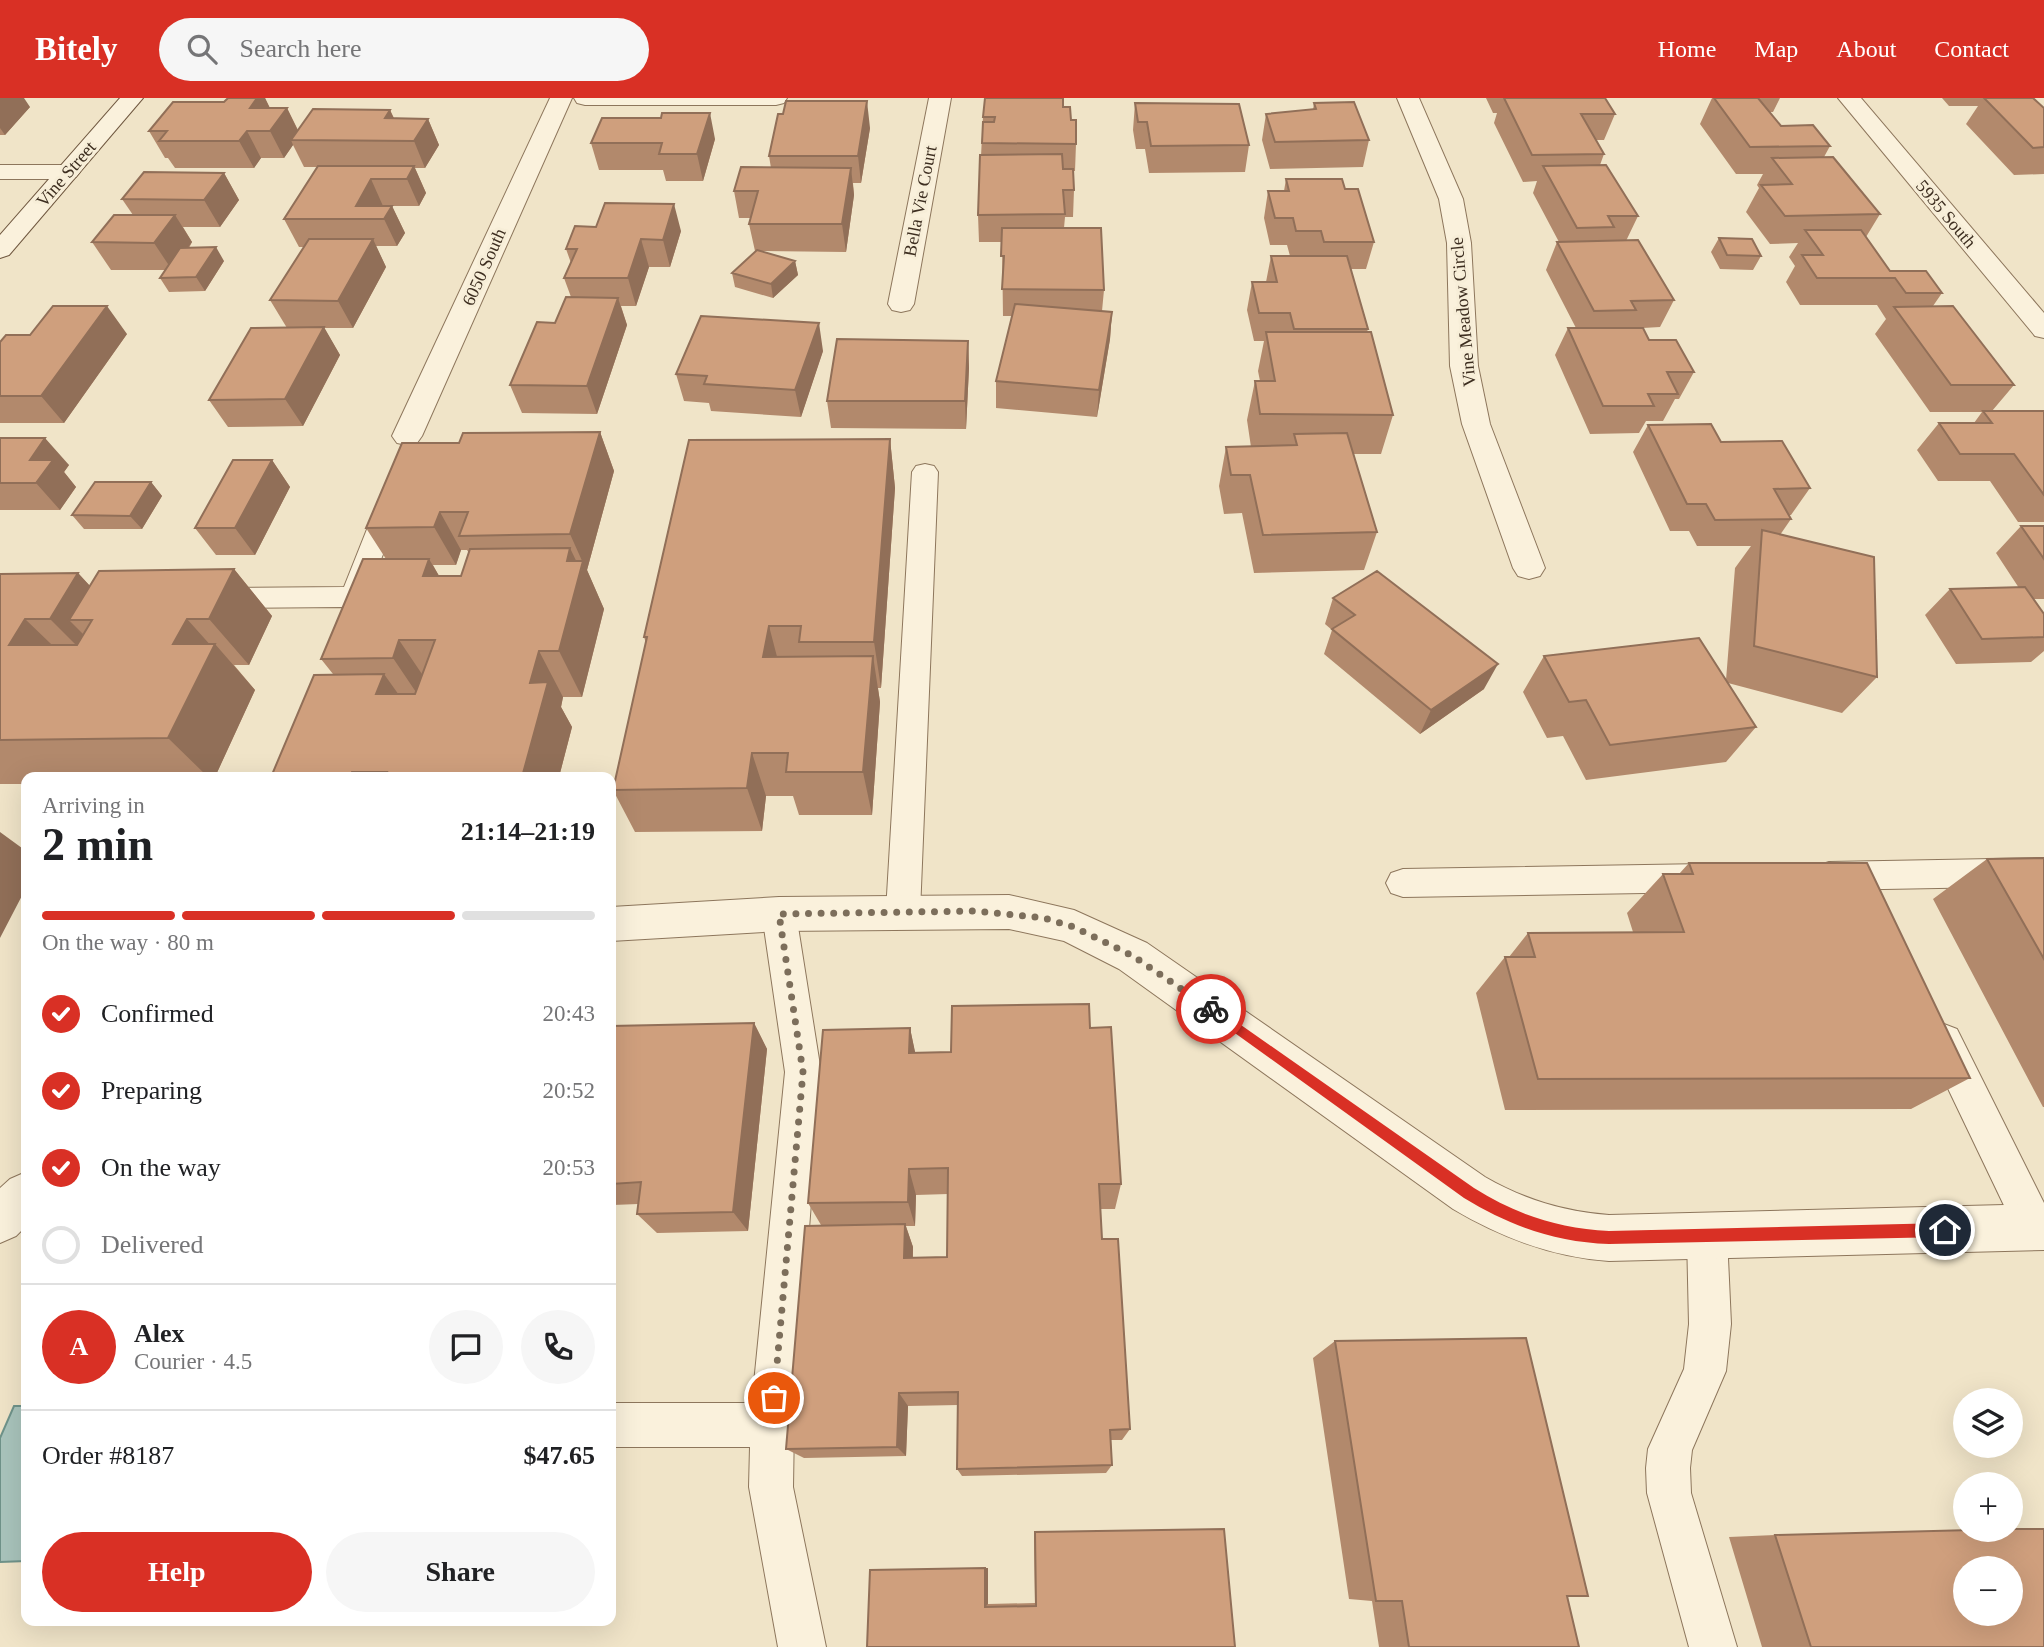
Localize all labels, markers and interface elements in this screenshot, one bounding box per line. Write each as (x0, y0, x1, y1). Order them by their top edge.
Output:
search box (159, 18, 649, 81)
icon: search (183, 30, 221, 68)
text: Bitely (35, 31, 117, 67)
text: Search here (239, 34, 361, 63)
text: Home (1658, 36, 1716, 62)
text: Map (1754, 36, 1798, 62)
text: About (1836, 36, 1896, 62)
text: Contact (1934, 36, 2009, 62)
street label: Vine Street (32, 137, 100, 211)
street label: Bella Vie Court (899, 144, 941, 258)
street label: 5935 South (1912, 176, 1980, 252)
street label: 6050 South (458, 225, 510, 309)
street label: Vine Meadow Circle (1447, 236, 1479, 388)
text: Arriving in (42, 793, 145, 818)
text: 21:14–21:19 (461, 817, 595, 846)
text: 2 min (42, 819, 153, 870)
text: On the way · 80 m (42, 930, 214, 955)
courier (1176, 974, 1246, 1044)
icon: bike (1192, 990, 1230, 1028)
icon: check (42, 995, 80, 1033)
text: Confirmed (101, 999, 214, 1028)
text: 20:43 (543, 1001, 595, 1026)
icon: check (42, 1072, 80, 1110)
text: Preparing (101, 1076, 202, 1105)
text: 20:52 (543, 1078, 595, 1103)
icon: check (42, 1149, 80, 1187)
text: On the way (101, 1153, 221, 1182)
text: 20:53 (543, 1155, 595, 1180)
pin (1915, 1200, 1975, 1260)
icon: home (1926, 1211, 1964, 1249)
text: Delivered (101, 1230, 204, 1259)
button: chat (429, 1310, 503, 1384)
button: phone (521, 1310, 595, 1384)
text: Alex (134, 1319, 185, 1348)
text: A (70, 1332, 88, 1361)
text: Courier · 4.5 (134, 1349, 252, 1374)
pin (744, 1368, 804, 1428)
icon: bag (755, 1379, 793, 1417)
map controls (1953, 1388, 2023, 1626)
button: layers (1953, 1388, 2023, 1458)
text: Order #8187 (42, 1441, 174, 1470)
text: $47.65 (524, 1441, 595, 1470)
button: + (1953, 1472, 2023, 1542)
button: Help (42, 1532, 312, 1612)
button: Share (326, 1532, 595, 1612)
button: − (1953, 1556, 2023, 1626)

